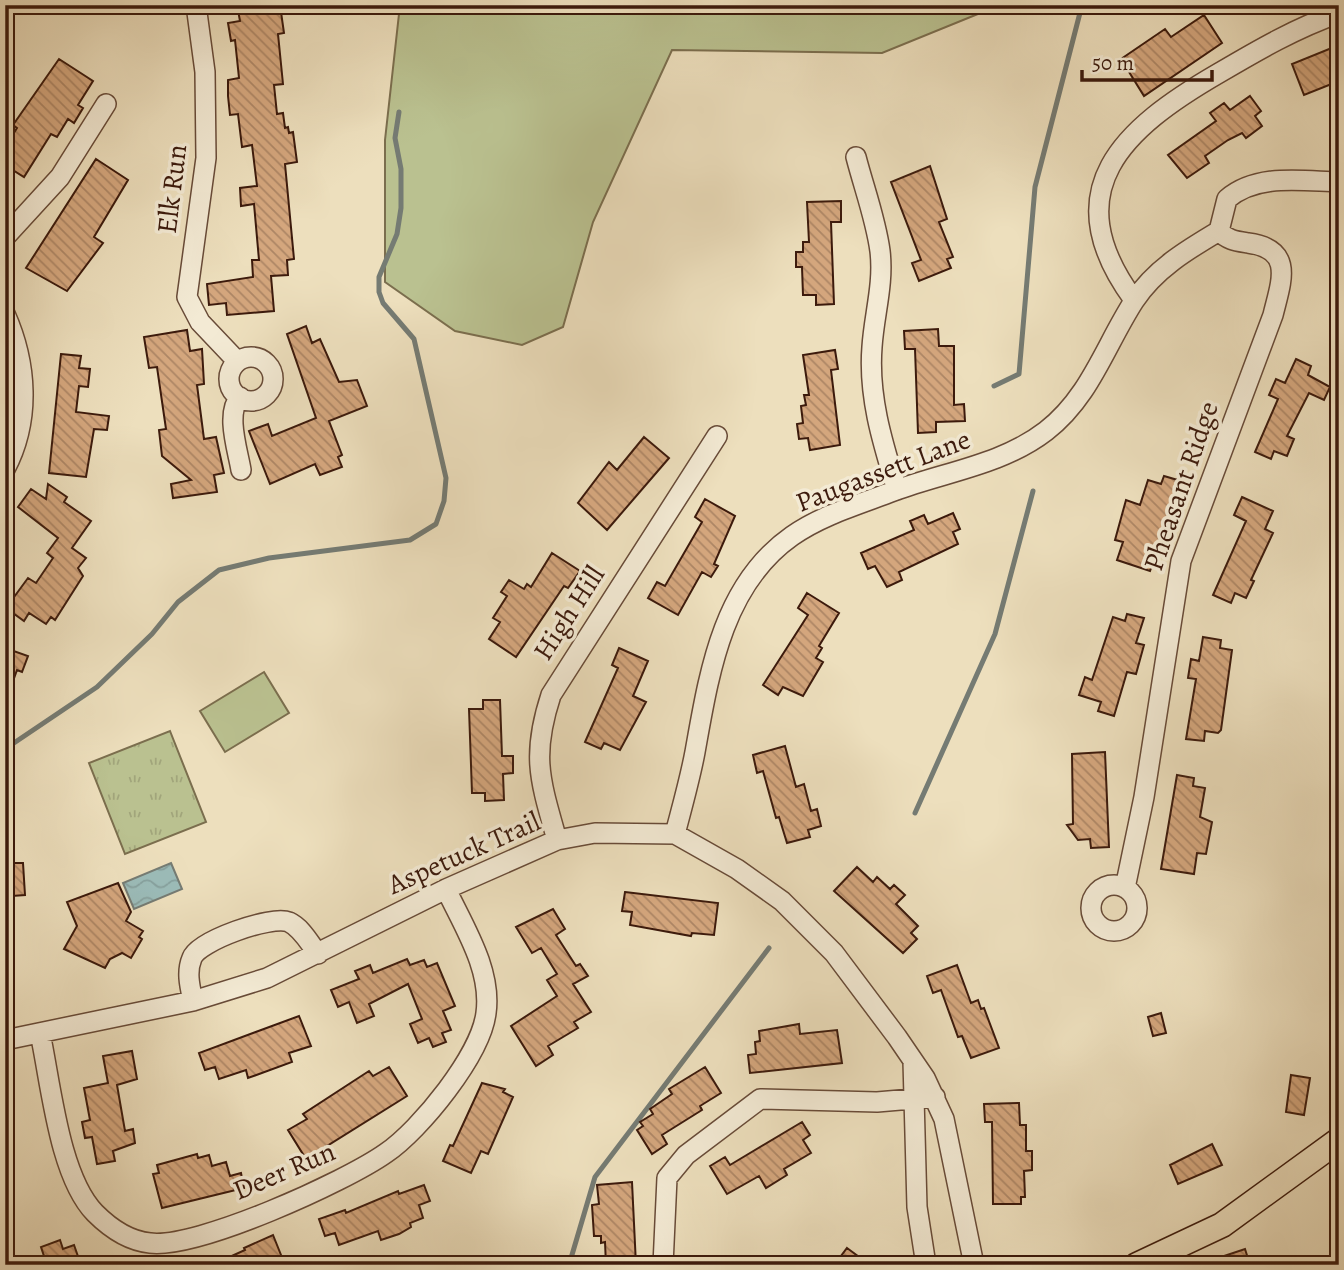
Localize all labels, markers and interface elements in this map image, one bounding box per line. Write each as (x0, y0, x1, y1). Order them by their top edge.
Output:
scale bar (1082, 38, 1211, 82)
text: 50 m (1092, 49, 1134, 77)
street label: Elk Run (148, 142, 196, 236)
street label: Pheasant Ridge (1134, 396, 1228, 576)
street label: Paugassett Lane (790, 420, 976, 522)
street label: High Hill (524, 558, 614, 668)
street label: Aspetuck Trail (381, 802, 546, 904)
street label: Deer Run (227, 1132, 341, 1210)

